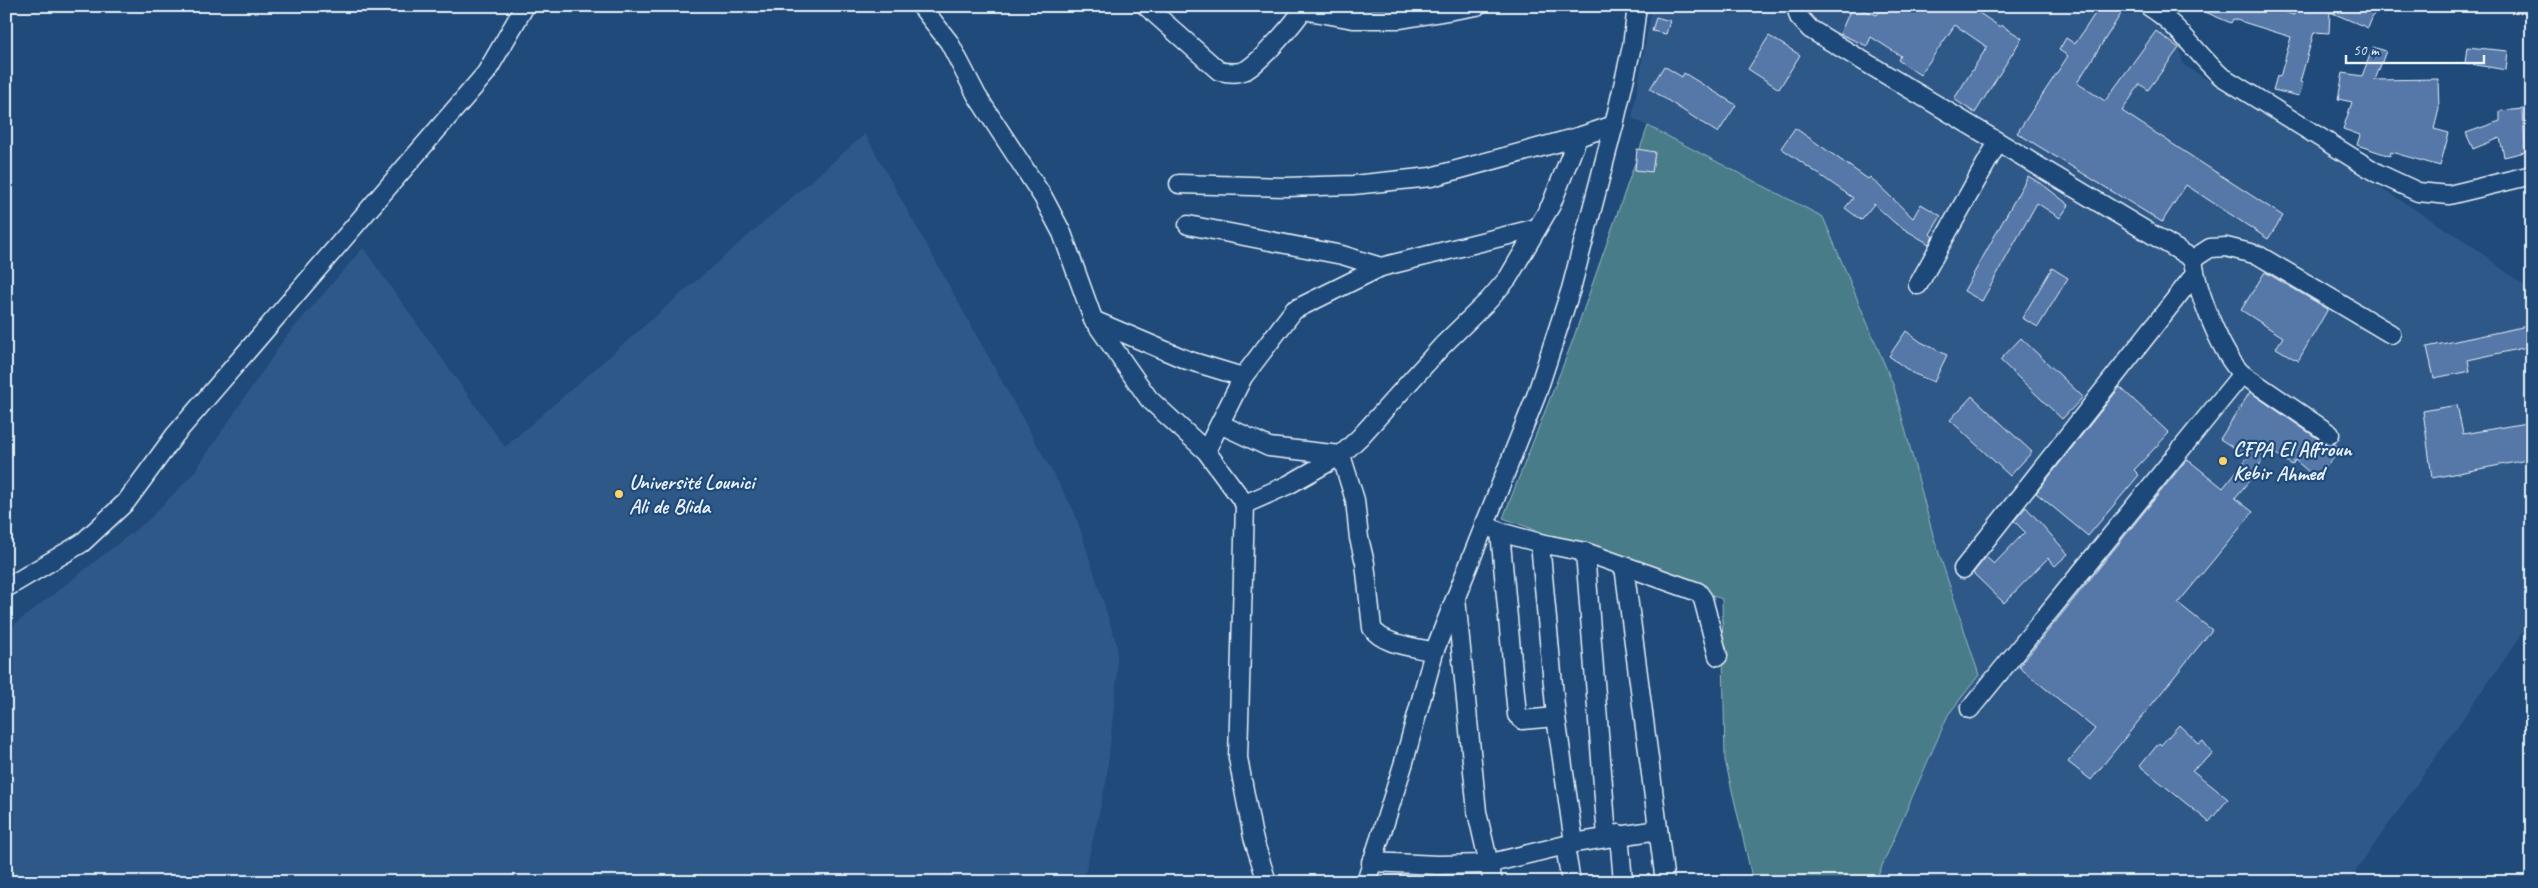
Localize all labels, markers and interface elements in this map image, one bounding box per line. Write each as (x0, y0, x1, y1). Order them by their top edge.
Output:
scale bar (2346, 32, 2483, 64)
text: 50 m (2353, 41, 2380, 60)
place label: CFPA El Affroun Kebir Ahmed (2233, 436, 2353, 486)
marker: CFPA El Affroun Kebir Ahmed (2217, 455, 2229, 467)
place label: Université Lounici Ali de Blida (629, 469, 757, 519)
marker: Université Lounici Ali de Blida (613, 488, 625, 500)

